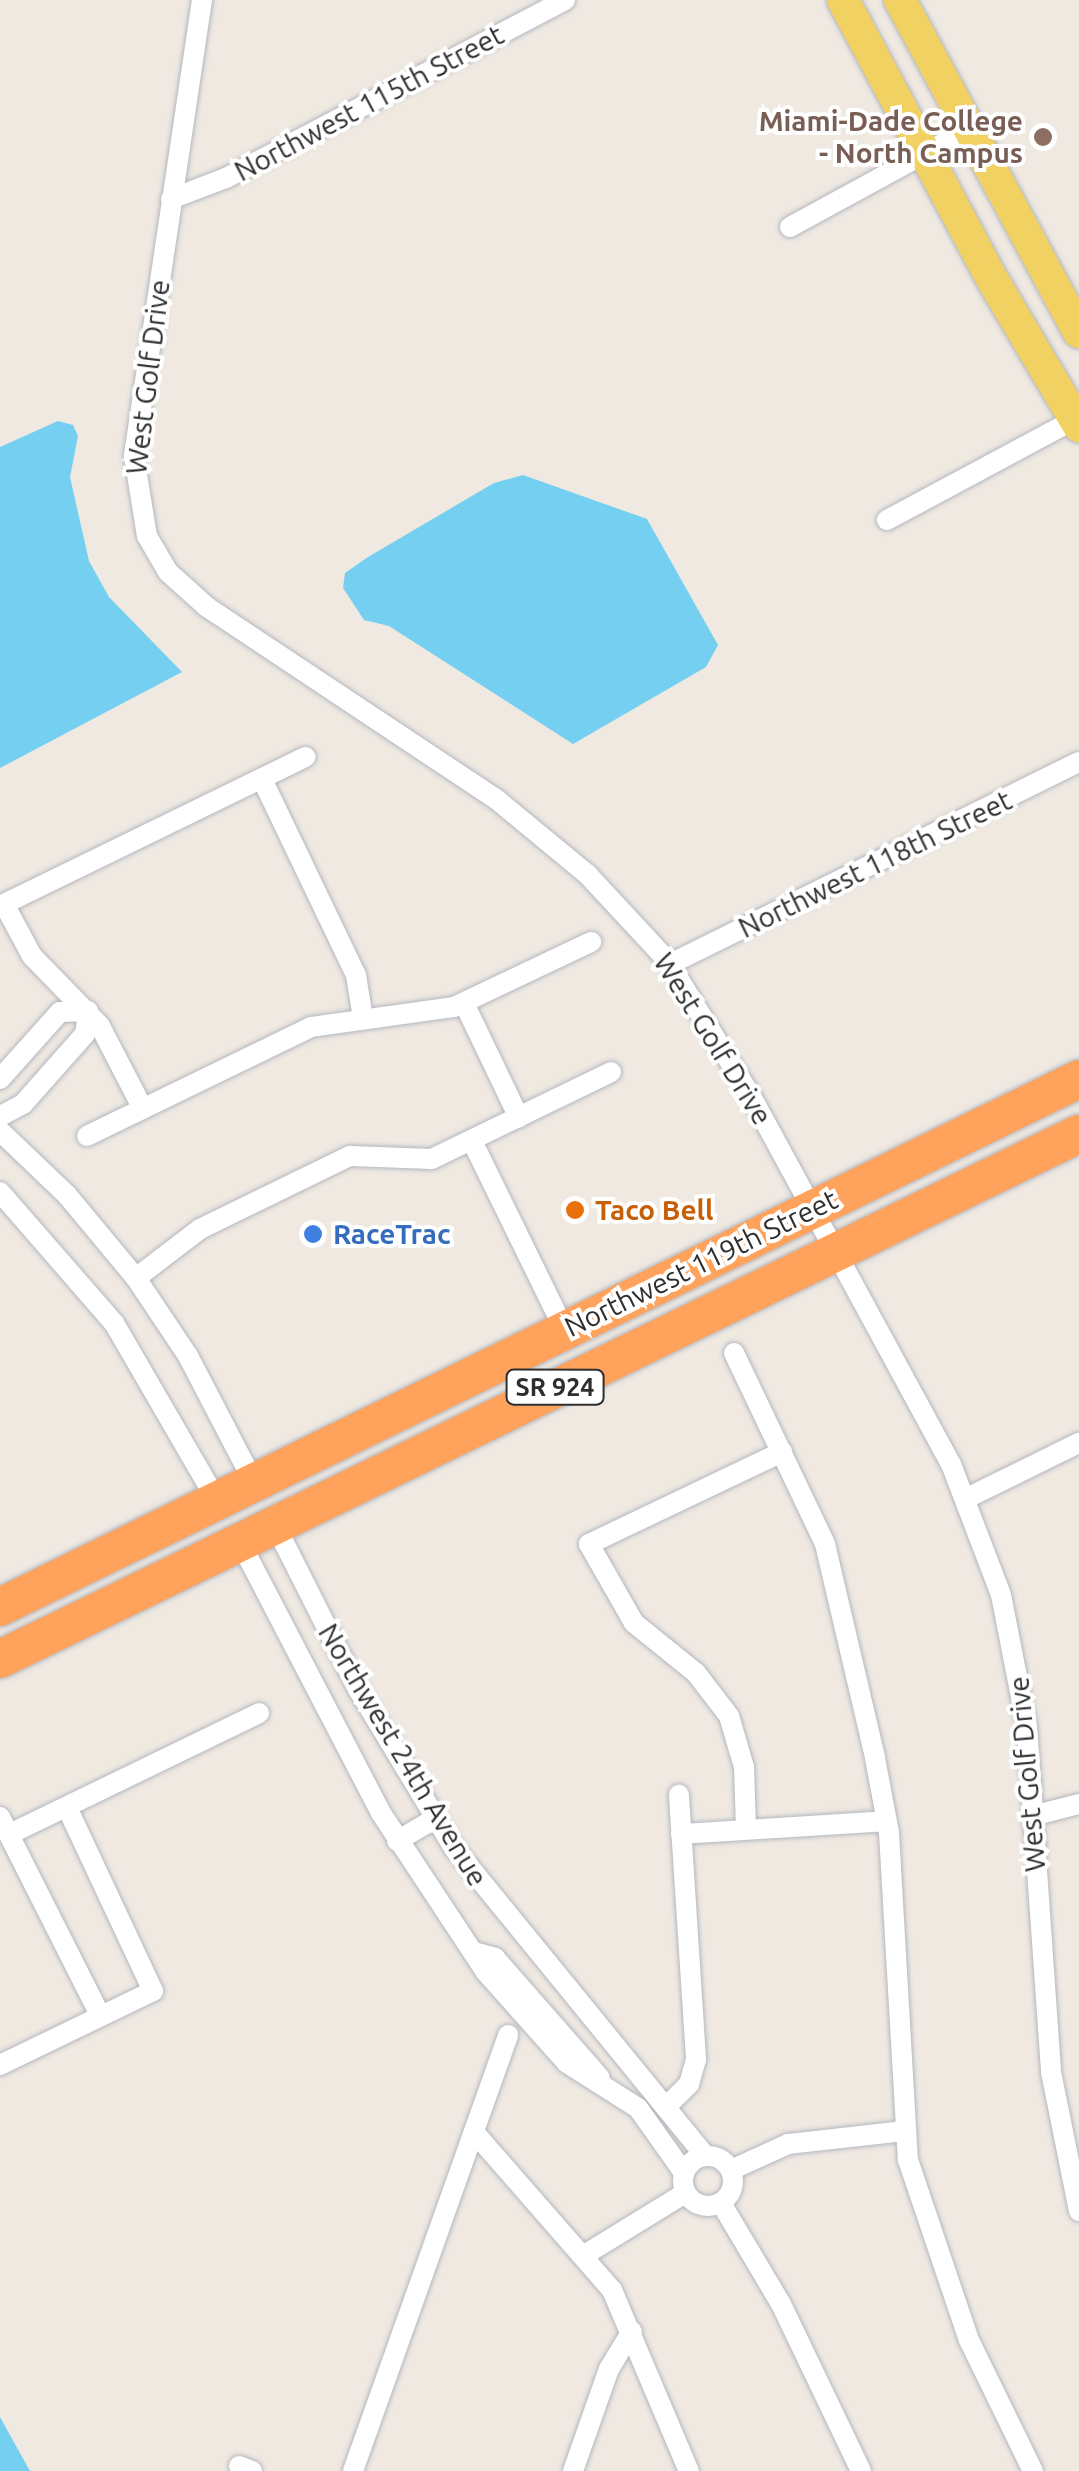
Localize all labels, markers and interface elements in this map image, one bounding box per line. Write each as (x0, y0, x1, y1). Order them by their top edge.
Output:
street label: Northwest 115th Street (229, 18, 509, 188)
place label: Miami-Dade College - North Campus (759, 104, 1023, 170)
marker: Miami-Dade College - North Campus (1032, 126, 1054, 148)
street label: West Golf Drive (119, 278, 177, 476)
street label: Northwest 118th Street (733, 783, 1017, 945)
street label: West Golf Drive (647, 947, 779, 1131)
street label: Northwest 119th Street (559, 1182, 843, 1344)
place label: Taco Bell (595, 1193, 714, 1227)
marker: Taco Bell (564, 1199, 586, 1221)
place label: RaceTrac (333, 1217, 451, 1251)
marker: RaceTrac (302, 1223, 324, 1245)
road number: SR 924 (505, 1367, 605, 1407)
street label: Northwest 24th Avenue (311, 1618, 495, 1892)
street label: West Golf Drive (1002, 1675, 1052, 1873)

